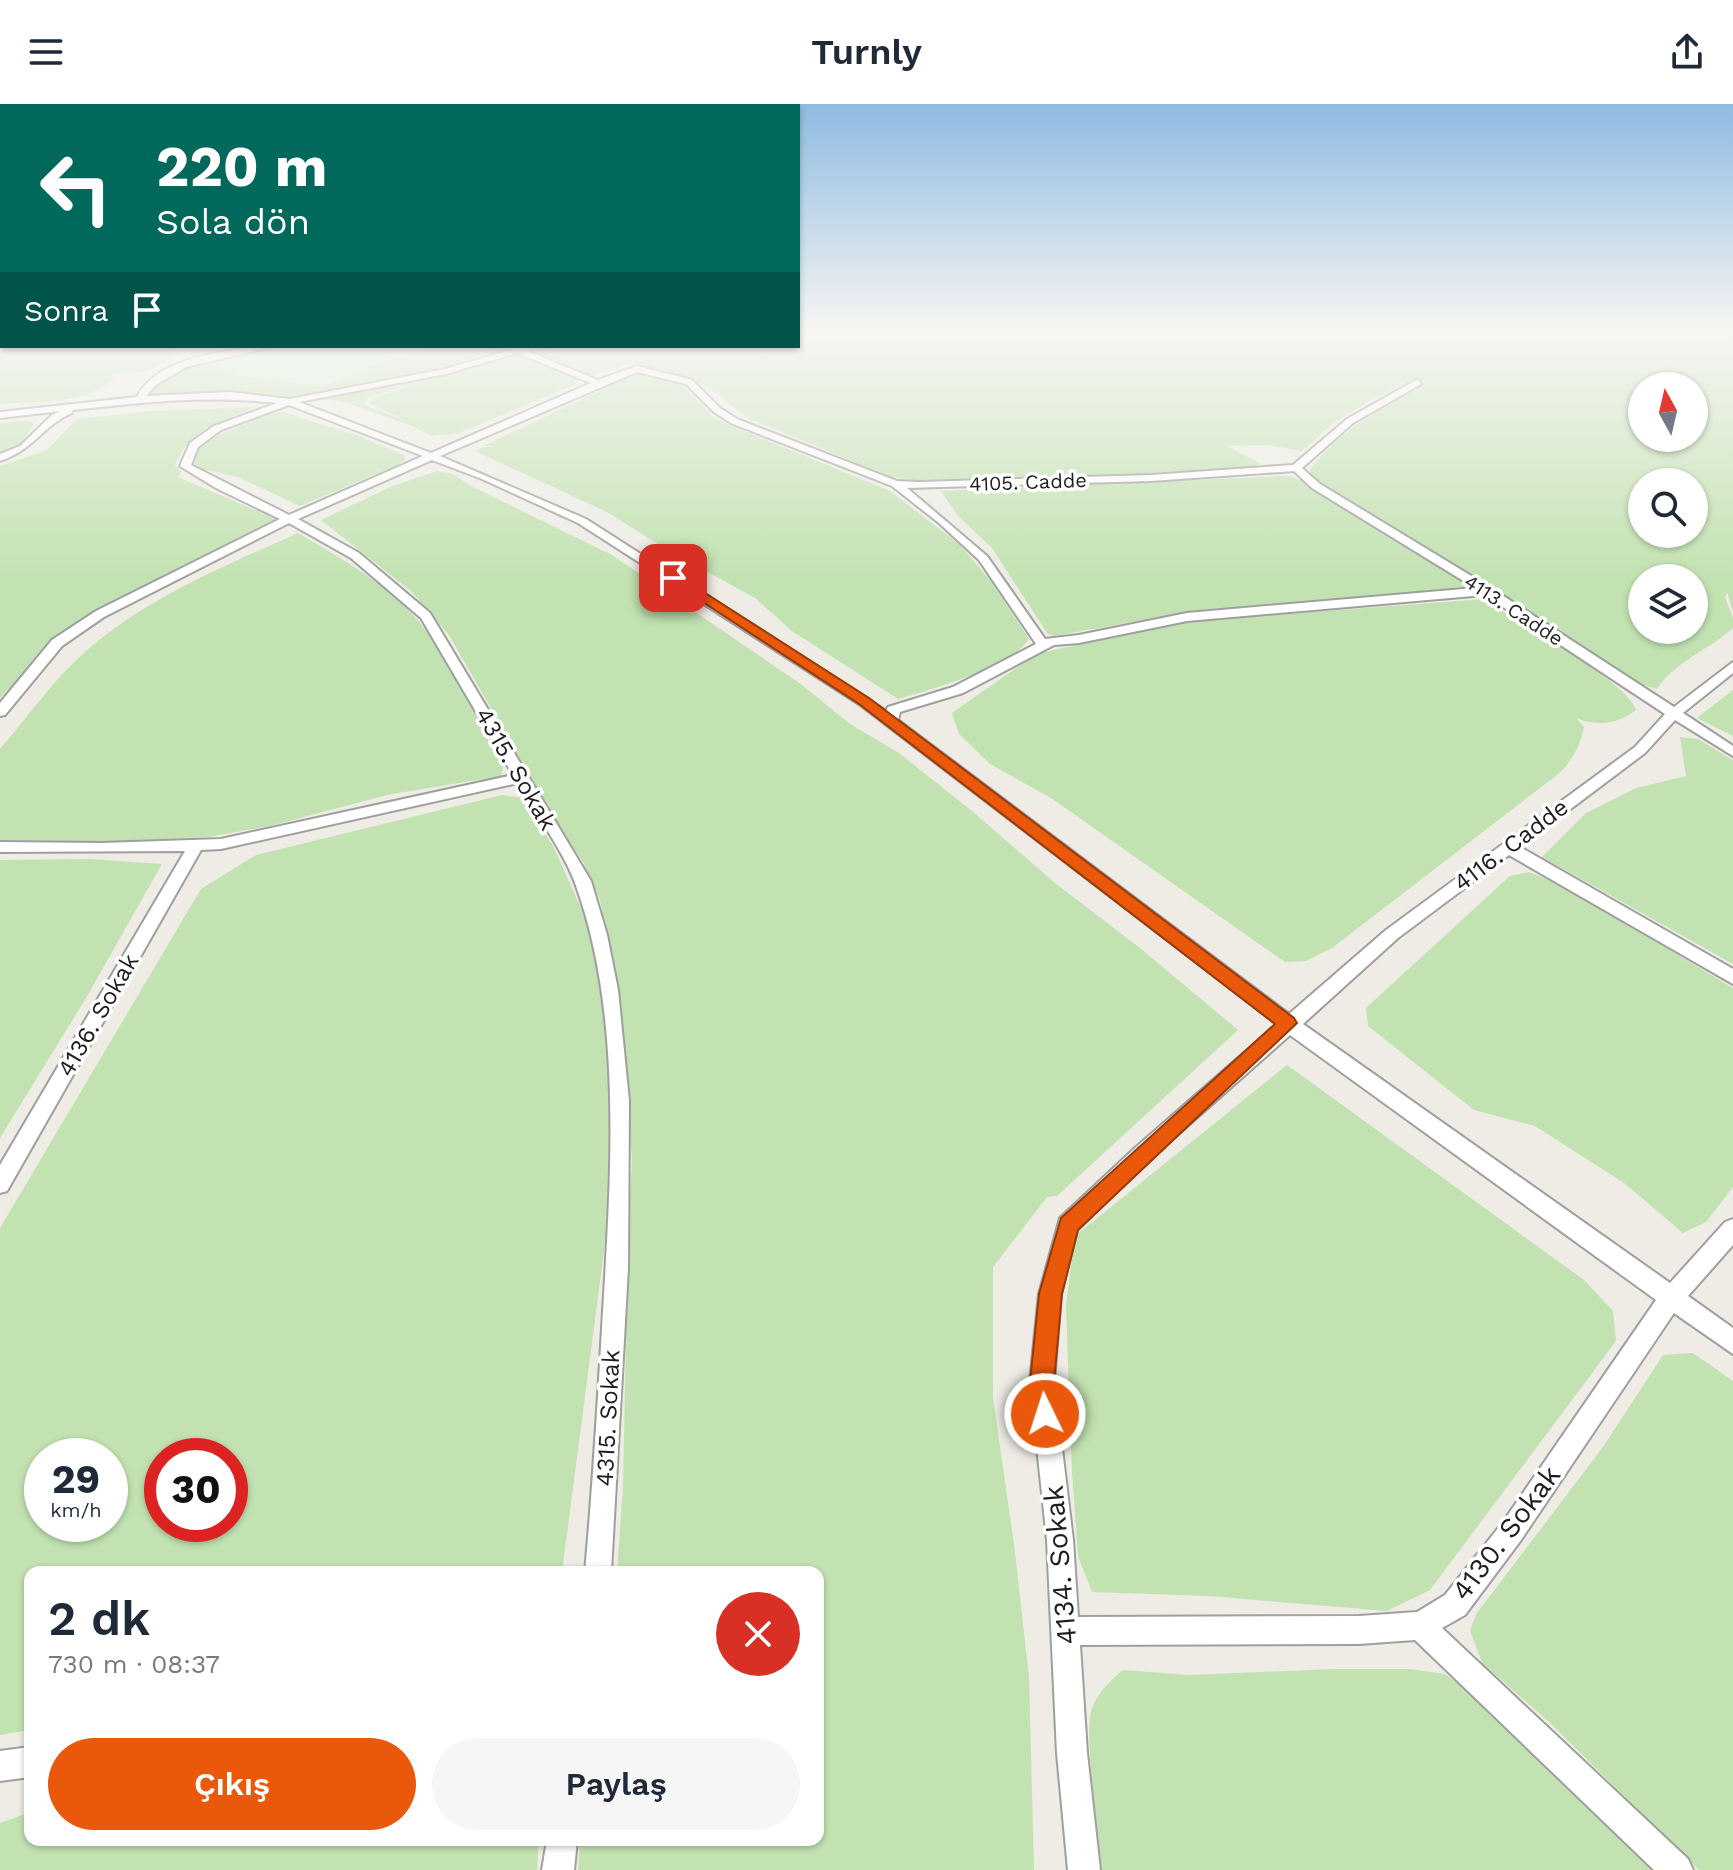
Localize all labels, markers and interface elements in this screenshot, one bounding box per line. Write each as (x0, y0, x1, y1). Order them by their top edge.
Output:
icon: menu (24, 30, 68, 74)
icon: share (1665, 30, 1709, 74)
text: Turnly (811, 31, 922, 73)
text: 220 m (156, 134, 328, 200)
icon: left (24, 136, 128, 240)
text: Sola dön (156, 201, 310, 243)
icon: arrive (125, 288, 169, 332)
text: Sonra (24, 293, 109, 328)
north arrow (1628, 372, 1708, 452)
map controls (1628, 372, 1708, 644)
street label: 4105. Cadde (969, 468, 1087, 496)
button: search (1628, 468, 1708, 548)
pin (639, 544, 707, 612)
icon: arrive (651, 556, 695, 600)
button: layers (1628, 564, 1708, 644)
street label: 4113. Cadde (1460, 569, 1568, 651)
street label: 4315. Sokak (470, 703, 563, 836)
street label: 4116. Cadde (1448, 793, 1574, 897)
street label: 4136. Sokak (52, 948, 145, 1081)
street label: 4315. Sokak (590, 1349, 626, 1487)
position arrow (1003, 1372, 1087, 1456)
speed limit sign: 30 (144, 1438, 248, 1542)
text: 29 (52, 1456, 100, 1503)
street label: 4130. Sokak (1445, 1459, 1567, 1607)
street label: 4134. Sokak (1037, 1484, 1083, 1646)
text: km/h (50, 1498, 102, 1522)
text: 2 dk (48, 1590, 150, 1647)
button: close (716, 1592, 800, 1676)
text: 730 m · 08:37 (48, 1649, 220, 1679)
button: Çıkış (48, 1738, 416, 1830)
button: Paylaş (432, 1738, 800, 1830)

